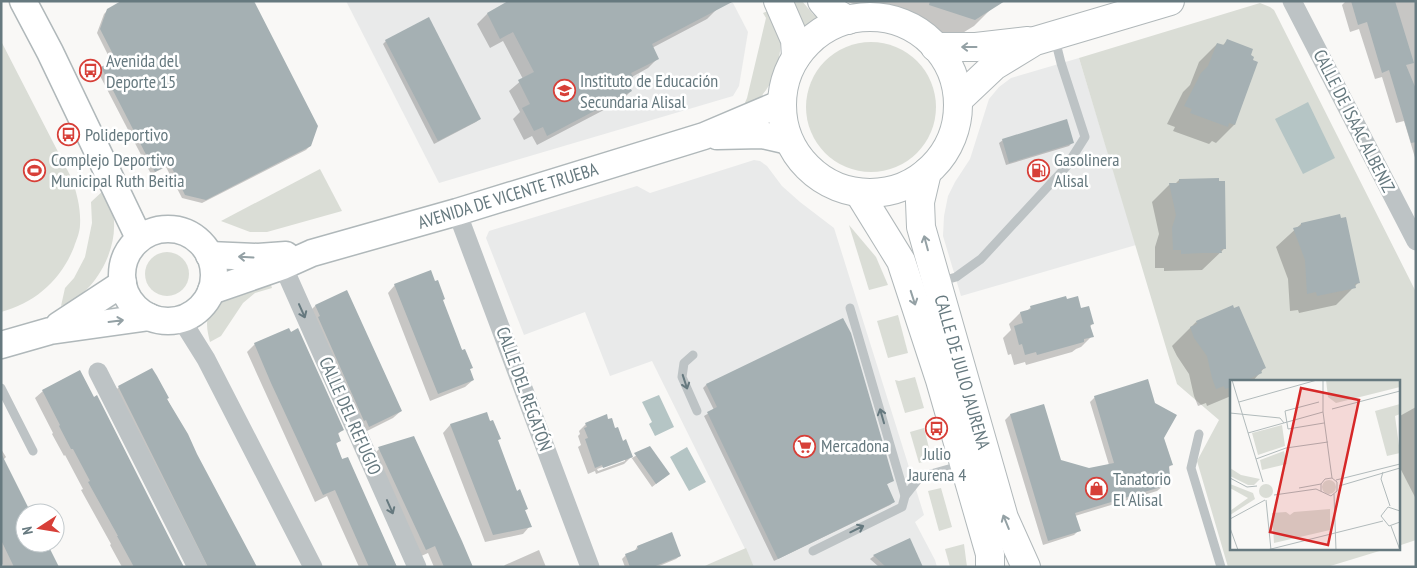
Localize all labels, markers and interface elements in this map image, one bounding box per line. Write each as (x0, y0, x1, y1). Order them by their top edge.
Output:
one-way arrow (961, 42, 978, 52)
street label: CALLE DE ISAAC ALBENIZ (1308, 45, 1400, 196)
place label: Avenida del Deporte 15 (106, 49, 179, 93)
bus stop icon: Avenida del Deporte 15 (78, 59, 102, 83)
place label: Instituto de Educación Secundaria Alisal (580, 69, 718, 113)
school or university icon: Instituto de Educación Secundaria Alisal (552, 79, 576, 103)
bus stop icon: Polideportivo (57, 123, 81, 147)
place label: Polideportivo (85, 123, 169, 146)
place label: Complejo Deportivo Municipal Ruth Beitia (51, 148, 184, 192)
place label: Gasolinera Alisal (1054, 148, 1119, 192)
street label: AVENIDA DE VICENTE TRUEBA (415, 157, 601, 234)
sports icon: Complejo Deportivo Municipal Ruth Beitia (23, 158, 47, 182)
fuel station icon: Gasolinera Alisal (1026, 158, 1050, 182)
one-way arrow (920, 235, 930, 251)
one-way arrow (238, 252, 254, 261)
one-way arrow (909, 290, 918, 305)
street label: CALLE DE JULIO JAURENA (929, 292, 996, 452)
one-way arrow (298, 303, 307, 318)
one-way arrow (107, 316, 123, 326)
street label: CALLE DEL REGATÓN (491, 324, 558, 454)
street label: CALLE DEL REFUGIO (314, 353, 387, 478)
one-way arrow (681, 374, 690, 389)
inset map (1230, 380, 1400, 550)
one-way arrow (876, 408, 886, 424)
bus stop icon: Julio Jaurena 4 (925, 417, 949, 441)
supermarket icon: Mercadona (793, 434, 817, 458)
place label: Mercadona (821, 434, 889, 457)
place label: Julio Jaurena 4 (907, 442, 966, 486)
place label: Tanatorio El Alisal (1113, 467, 1171, 511)
shop icon: Tanatorio El Alisal (1085, 477, 1109, 501)
one-way arrow (386, 499, 396, 514)
north arrow (15, 503, 65, 553)
one-way arrow (1000, 515, 1010, 530)
one-way arrow (849, 524, 864, 533)
text: N (18, 525, 37, 536)

